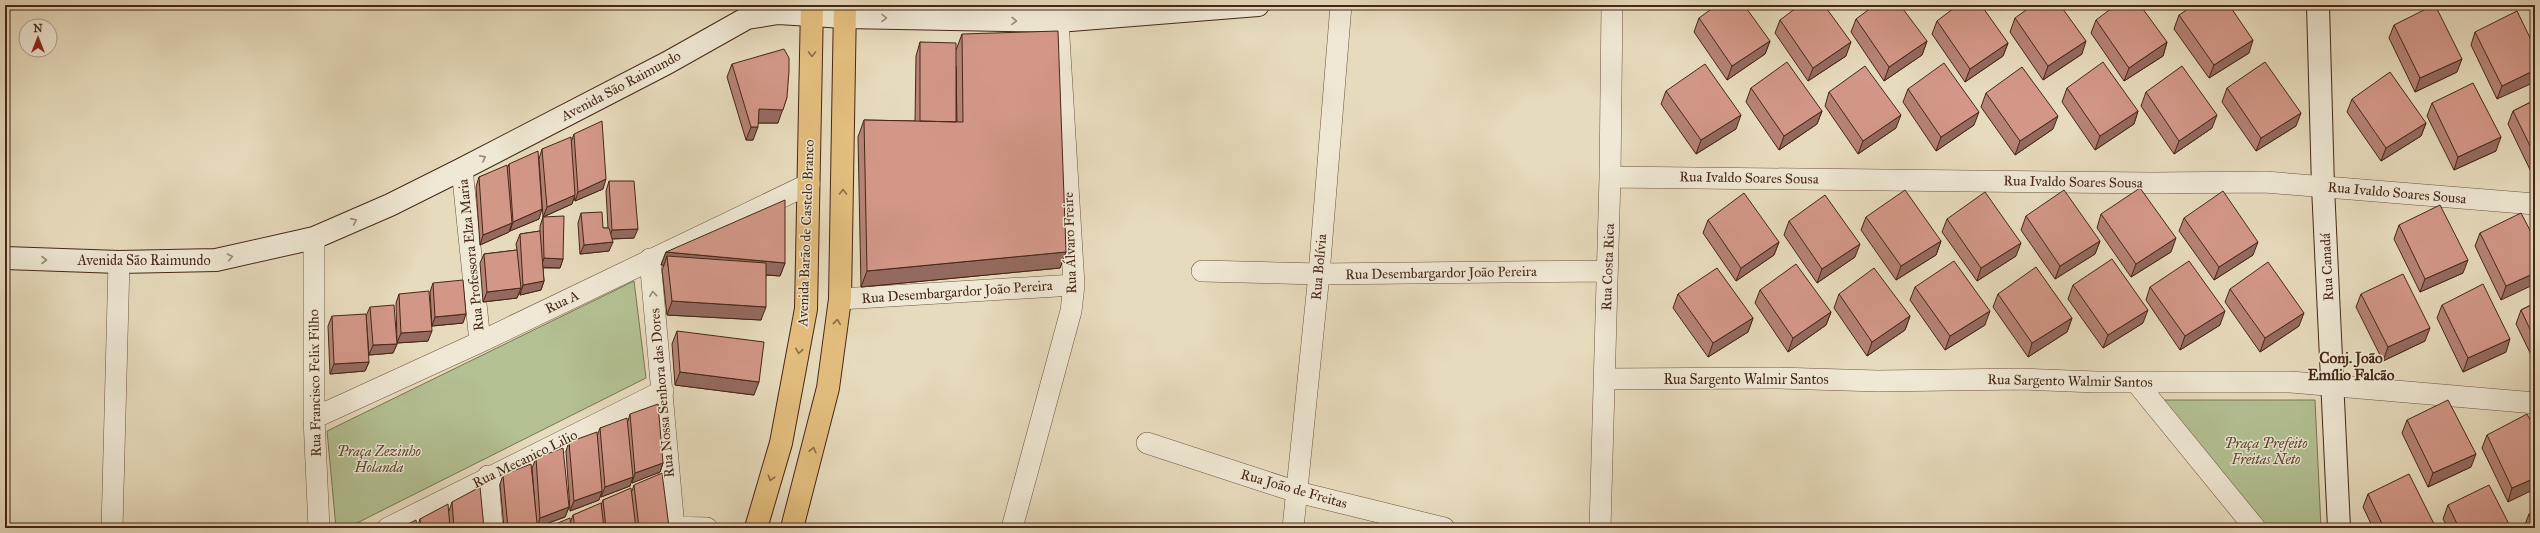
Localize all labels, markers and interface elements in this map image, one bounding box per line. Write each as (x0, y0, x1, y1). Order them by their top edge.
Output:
one-way arrow (881, 14, 887, 22)
one-way arrow (1011, 16, 1017, 25)
north arrow (18, 18, 58, 58)
text: N (33, 22, 43, 35)
street label: Avenida São Raimundo (557, 47, 684, 125)
one-way arrow (807, 51, 816, 57)
street label: Avenida Barão de Castelo Branco (794, 139, 818, 328)
one-way arrow (479, 155, 486, 163)
street label: Rua Ivaldo Soares Sousa (1679, 168, 1819, 188)
street label: Rua Ivaldo Soares Sousa (2003, 172, 2143, 192)
street label: Rua Professora Elza Maria (455, 178, 487, 332)
street label: Rua Ivaldo Soares Sousa (2327, 178, 2467, 208)
one-way arrow (838, 189, 847, 195)
street label: Rua Álvaro Freire (1058, 192, 1080, 294)
one-way arrow (349, 218, 357, 226)
street label: Rua Costa Rica (1598, 223, 1618, 311)
street label: Rua Bolívia (1308, 233, 1330, 301)
street label: Rua Canadá (2317, 233, 2337, 301)
street label: Avenida São Raimundo (76, 252, 211, 269)
one-way arrow (226, 254, 233, 262)
one-way arrow (41, 256, 47, 264)
street label: Rua Desembargardor João Pereira (1345, 263, 1537, 284)
street label: Rua Desembargardor João Pereira (861, 277, 1053, 308)
street label: Rua A (542, 286, 582, 317)
one-way arrow (649, 291, 658, 297)
street label: Rua Nossa Senhora das Dores (646, 308, 678, 478)
street label: Rua Francisco Felix Filho (305, 309, 325, 457)
one-way arrow (832, 319, 841, 325)
one-way arrow (795, 348, 804, 354)
district label: Conj. João Emílio Falcão (2308, 349, 2395, 384)
street label: Rua Sargento Walmir Santos (1663, 371, 1829, 388)
street label: Rua Sargento Walmir Santos (1987, 371, 2153, 391)
street label: Rua Mecanico Lilio (470, 426, 580, 492)
park label: Praça Prefeito Freitas Neto (2224, 435, 2308, 468)
park label: Praça Zezinho Holanda (337, 443, 421, 476)
one-way arrow (809, 447, 817, 453)
street label: Rua João de Freitas (1238, 466, 1349, 513)
one-way arrow (767, 474, 776, 481)

